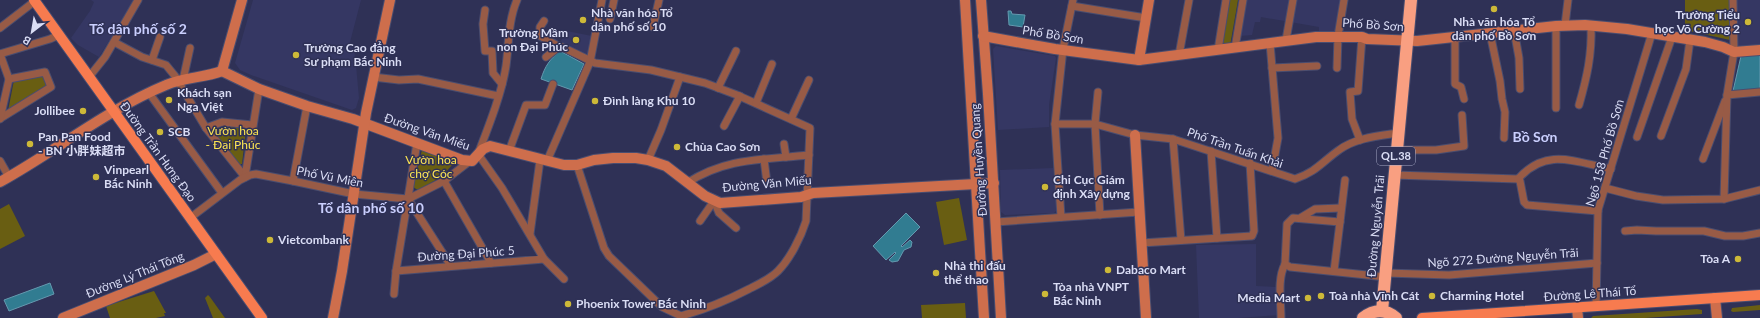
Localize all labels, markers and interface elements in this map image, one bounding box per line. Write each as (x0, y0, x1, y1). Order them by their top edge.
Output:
marker: Nhà văn hóa Tổ dân phố Bồ Sơn (1489, 4, 1499, 14)
place label: Nhà văn hóa Tổ dân phố số 10 (591, 5, 673, 34)
place label: Trường Tiểu học Võ Cường 2 (1655, 7, 1740, 36)
north arrow (12, 12, 52, 52)
place label: Nhà văn hóa Tổ dân phố Bồ Sơn (1452, 14, 1536, 43)
marker: Nhà văn hóa Tổ dân phố số 10 (578, 15, 588, 25)
street label: Phố Bồ Sơn (1342, 15, 1404, 34)
marker: Trường Tiểu học Võ Cường 2 (1743, 17, 1753, 27)
district label: Tổ dân phố số 2 (89, 20, 187, 37)
street label: Phố Bồ Sơn (1021, 22, 1085, 47)
place label: Trường Mầm non Đại Phúc (497, 25, 568, 54)
text: B (20, 34, 33, 48)
marker: Trường Mầm non Đại Phúc (571, 35, 581, 45)
place label: Trường Cao đẳng Sư phạm Bắc Ninh (304, 40, 402, 69)
marker: Trường Cao đẳng Sư phạm Bắc Ninh (291, 50, 301, 60)
place label: Khách sạn Nga Việt (177, 85, 232, 114)
place label: Đình làng Khu 10 (603, 93, 695, 108)
marker: Khách sạn Nga Việt (164, 95, 174, 105)
marker: Đình làng Khu 10 (590, 96, 600, 106)
street label: Ngõ 158 Phố Bồ Sơn (1582, 98, 1627, 208)
street label: Đường Trần Hưng Đạo (117, 99, 200, 205)
place label: Jollibee (35, 103, 76, 118)
street label: Đường Huyền Quang (967, 103, 990, 217)
marker: Jollibee (78, 106, 88, 116)
street label: Đường Văn Miếu (382, 110, 472, 153)
park label: Vườn hoa - Đại Phúc (206, 123, 261, 152)
place label: SCB (168, 124, 191, 139)
street label: Phố Trần Tuấn Khải (1185, 124, 1285, 171)
marker: SCB (155, 127, 165, 137)
district label: Bồ Sơn (1513, 128, 1558, 145)
place label: Pan Pan Food - BN 小胖妹超市 (38, 129, 125, 158)
marker: Pan Pan Food - BN 小胖妹超市 (25, 139, 35, 149)
place label: Chùa Cao Sơn (685, 139, 760, 154)
marker: Chùa Cao Sơn (672, 142, 682, 152)
road number: QL.38 (1377, 147, 1415, 165)
park label: Vườn hoa chợ Cóc (405, 152, 457, 181)
place label: Vinpearl Bắc Ninh (103, 162, 153, 191)
street label: Phố Vũ Miên (296, 163, 365, 190)
marker: Vinpearl Bắc Ninh (91, 172, 101, 182)
street label: Đường Văn Miếu (722, 172, 812, 195)
place label: Chi Cục Giám định Xây dựng (1053, 172, 1131, 201)
street label: Đường Nguyễn Trãi (1364, 174, 1387, 278)
marker: Chi Cục Giám định Xây dựng (1040, 182, 1050, 192)
district label: Tổ dân phố số 10 (318, 199, 424, 216)
place label: Vietcombank (277, 232, 349, 247)
marker: Vietcombank (265, 235, 275, 245)
street label: Đường Đại Phúc 5 (417, 243, 515, 264)
street label: Ngõ 272 Đường Nguyễn Trãi (1427, 245, 1579, 270)
street label: Đường Lý Thái Tông (84, 248, 186, 301)
place label: Tòa A (1700, 251, 1731, 266)
marker: Tòa A (1733, 254, 1743, 264)
place label: Nhà thi đấu thể thao (944, 258, 1006, 287)
place label: Dabaco Mart (1116, 262, 1186, 277)
marker: Dabaco Mart (1103, 265, 1113, 275)
marker: Nhà thi đấu thể thao (931, 268, 941, 278)
place label: Tòa nhà VNPT Bắc Ninh (1053, 279, 1130, 308)
street label: Đường Lê Thái Tổ (1543, 283, 1637, 304)
place label: Toà nhà Vĩnh Cát (1329, 288, 1420, 303)
place label: Charming Hotel (1440, 288, 1524, 303)
marker: Tòa nhà VNPT Bắc Ninh (1040, 289, 1050, 299)
place label: Media Mart (1237, 290, 1301, 305)
marker: Toà nhà Vĩnh Cát (1316, 291, 1326, 301)
marker: Charming Hotel (1427, 291, 1437, 301)
marker: Media Mart (1303, 293, 1313, 303)
place label: Phoenix Tower Bắc Ninh (576, 296, 706, 311)
marker: Phoenix Tower Bắc Ninh (563, 299, 573, 309)

